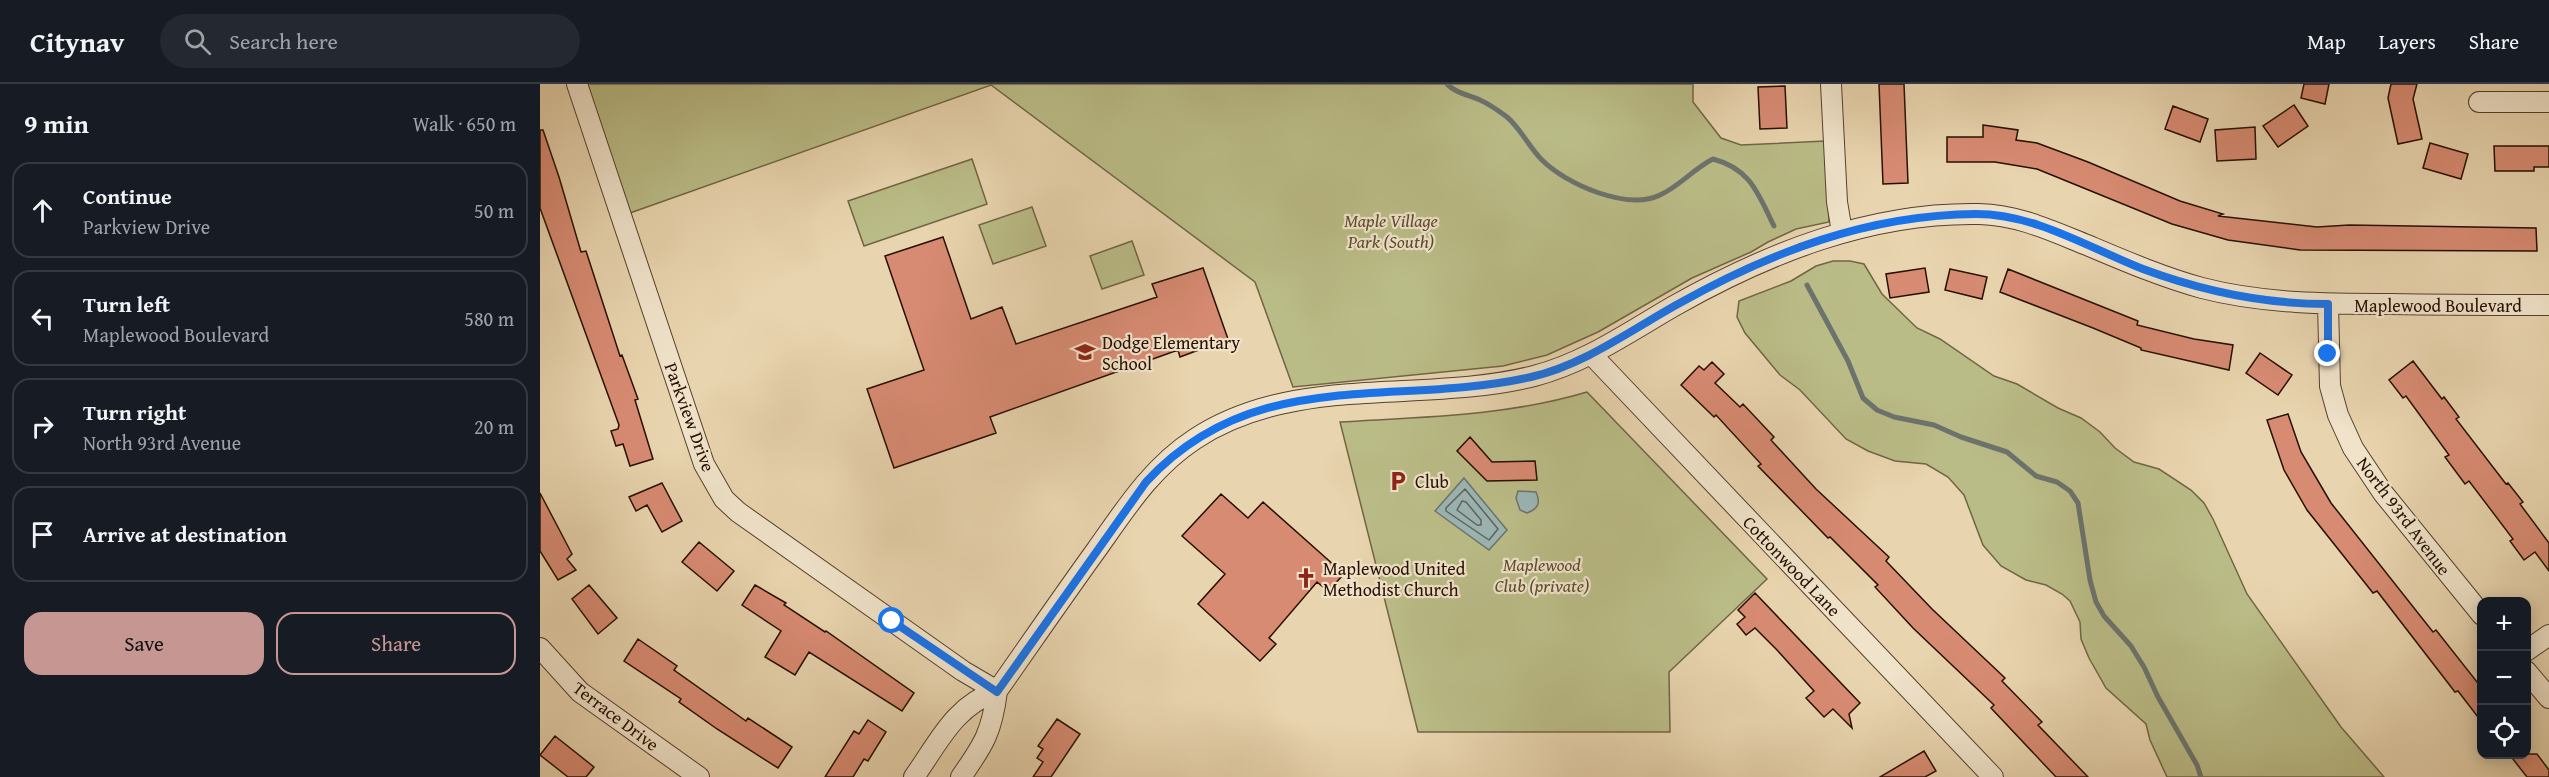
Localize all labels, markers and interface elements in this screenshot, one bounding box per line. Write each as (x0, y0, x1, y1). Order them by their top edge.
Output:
search box (160, 14, 580, 68)
text: Citynav (30, 21, 124, 62)
icon: search (181, 25, 214, 58)
text: Search here (229, 25, 338, 57)
text: Map (2307, 26, 2346, 57)
text: Layers (2379, 26, 2436, 57)
text: Share (2469, 26, 2519, 57)
text: 9 min (24, 104, 89, 143)
text: Walk · 650 m (413, 109, 516, 138)
text: Continue (83, 180, 172, 212)
icon: ahead (26, 194, 59, 227)
text: 50 m (474, 196, 514, 225)
park label: Maple Village Park (South) (1344, 207, 1438, 255)
text: Parkview Drive (83, 212, 210, 241)
text: Turn left (83, 288, 170, 320)
street label: Maplewood Boulevard (2354, 292, 2522, 319)
icon: left (26, 302, 59, 335)
text: 580 m (464, 304, 514, 333)
text: Maplewood Boulevard (83, 320, 269, 349)
place label: Dodge Elementary School (1102, 329, 1240, 377)
school or university icon: Dodge Elementary School (1073, 340, 1097, 364)
route end (2314, 340, 2340, 366)
street label: Parkview Drive (658, 359, 722, 475)
text: Turn right (83, 396, 186, 428)
icon: right (26, 410, 59, 443)
text: 20 m (474, 412, 514, 441)
text: North 93rd Avenue (83, 428, 241, 457)
street label: North 93rd Avenue (2350, 451, 2458, 581)
place label: Club (1415, 468, 1449, 495)
parking icon: Club (1386, 469, 1410, 493)
street label: Cottonwood Lane (1737, 509, 1847, 623)
icon: arrive (26, 518, 59, 551)
text: Arrive at destination (83, 518, 287, 550)
park label: Maplewood Club (private) (1495, 551, 1589, 599)
place label: Maplewood United Methodist Church (1323, 555, 1466, 603)
church icon: Maplewood United Methodist Church (1294, 566, 1318, 590)
map controls (2477, 597, 2531, 759)
button: + (2477, 597, 2531, 651)
route start (878, 607, 904, 633)
button: Save (24, 612, 264, 675)
button: Share (276, 612, 516, 675)
button: − (2477, 651, 2531, 705)
street label: Terrace Drive (567, 675, 665, 757)
button: locate (2477, 705, 2531, 759)

